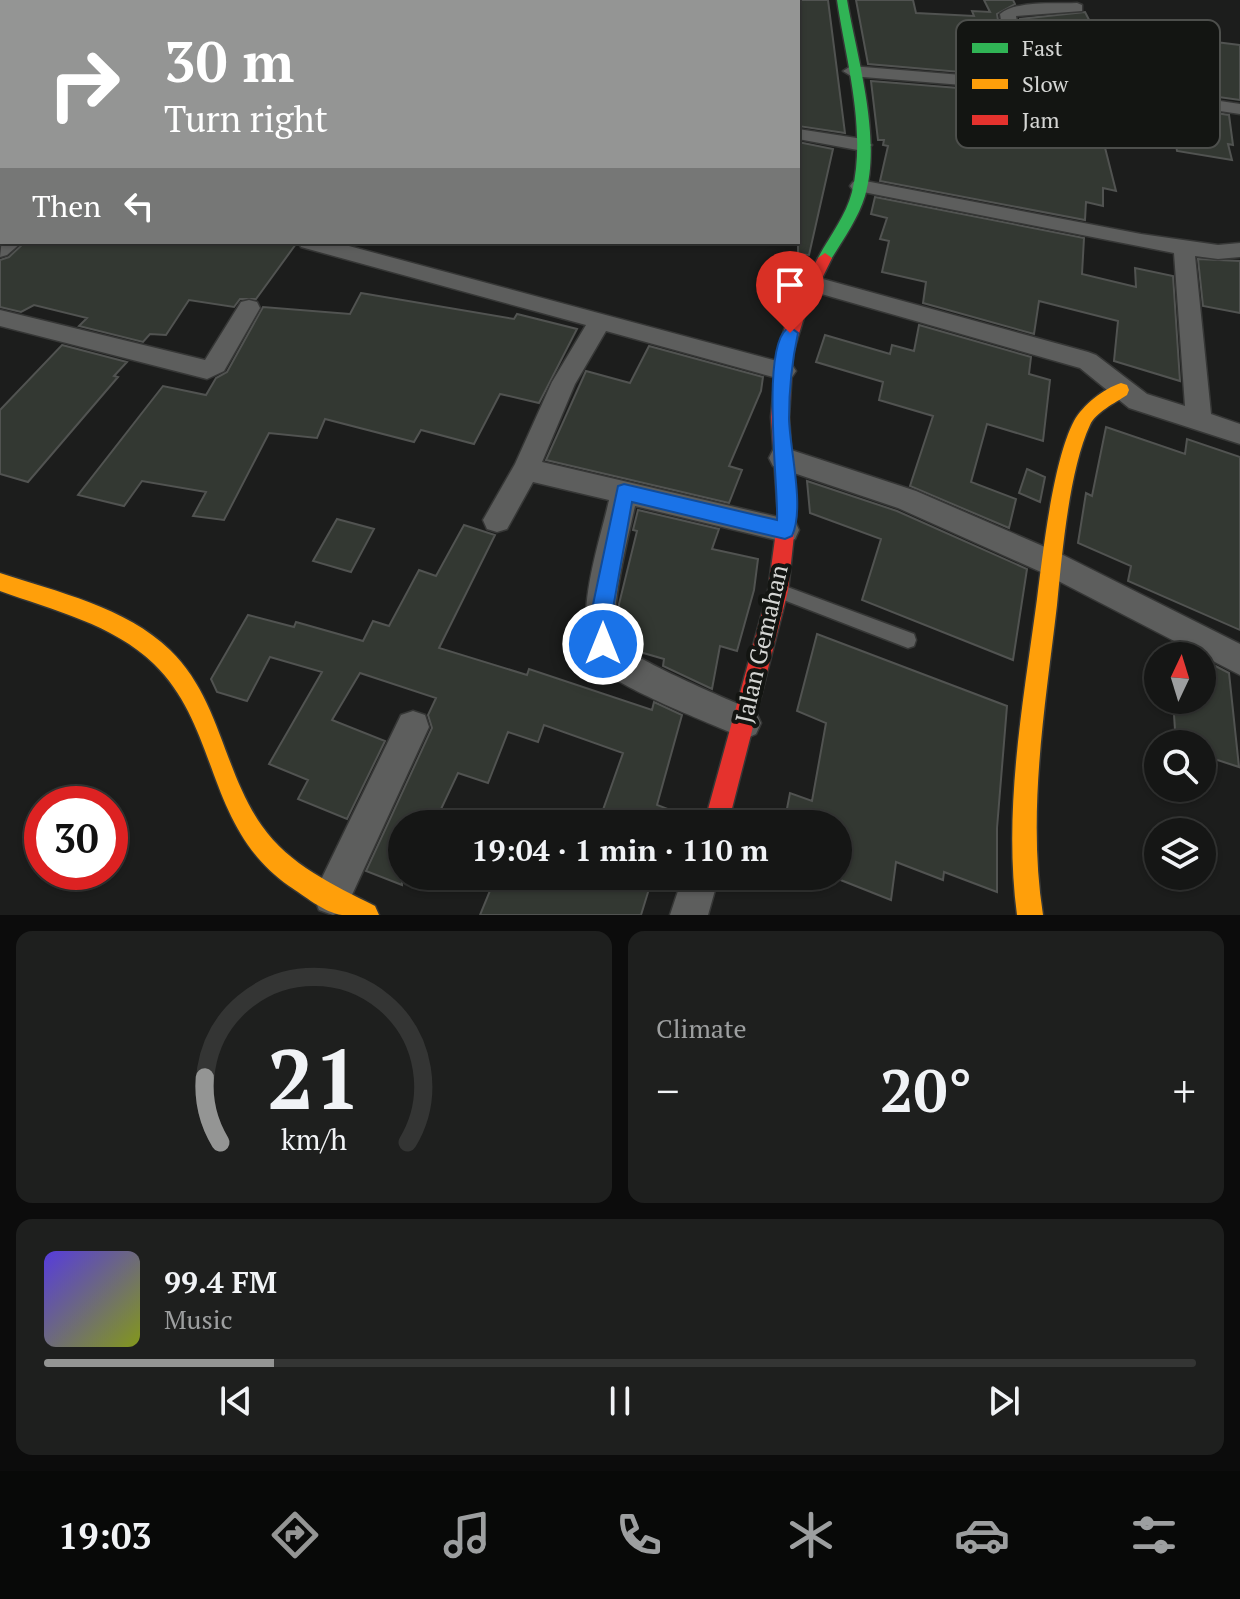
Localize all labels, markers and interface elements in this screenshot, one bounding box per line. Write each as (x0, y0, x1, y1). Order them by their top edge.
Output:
legend (956, 20, 1220, 148)
text: 30 m (164, 24, 294, 98)
icon: right (32, 32, 136, 136)
text: Fast (1022, 33, 1063, 62)
text: Slow (1022, 69, 1069, 98)
text: Turn right (164, 95, 328, 142)
text: Jam (1022, 105, 1060, 134)
icon: left (117, 184, 161, 228)
text: Then (32, 186, 101, 226)
pin (756, 251, 824, 333)
icon: arrive (768, 263, 812, 307)
street label: Jalan Gemahan (727, 561, 795, 726)
position arrow (561, 602, 645, 686)
north arrow (1144, 642, 1216, 714)
map controls (1144, 642, 1216, 890)
button: search (1144, 730, 1216, 802)
speed limit sign: 30 (24, 786, 128, 890)
button: layers (1144, 818, 1216, 890)
text: 19:04 · 1 min · 110 m (472, 830, 768, 870)
text: Climate (656, 1011, 747, 1045)
text: 21 (267, 1023, 361, 1133)
text: 20° (880, 1050, 972, 1129)
text: − (656, 1061, 679, 1120)
text: + (1173, 1061, 1196, 1120)
text: km/h (281, 1120, 347, 1158)
text: 99.4 FM (164, 1262, 277, 1302)
text: Music (164, 1302, 233, 1336)
icon: previous (214, 1379, 258, 1423)
icon: pause (598, 1379, 642, 1423)
icon: next (982, 1379, 1026, 1423)
icon: directions (267, 1507, 323, 1563)
icon: music (439, 1507, 495, 1563)
icon: phone (611, 1507, 667, 1563)
icon: climate (783, 1507, 839, 1563)
icon: car (954, 1507, 1010, 1563)
icon: filters (1126, 1507, 1182, 1563)
text: 19:03 (58, 1512, 152, 1559)

